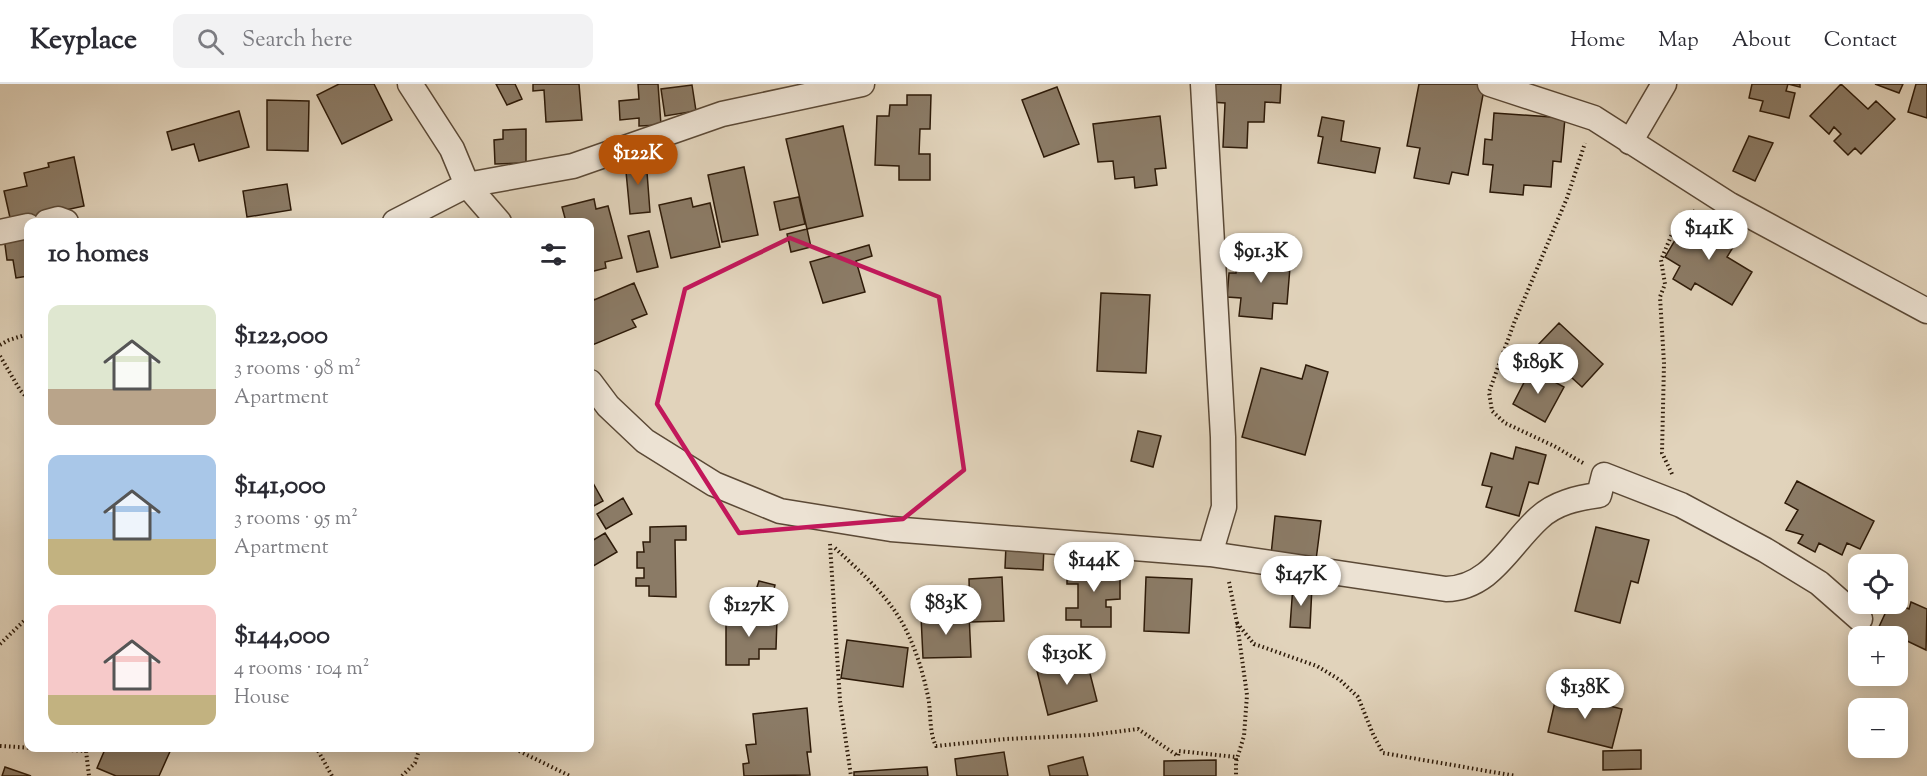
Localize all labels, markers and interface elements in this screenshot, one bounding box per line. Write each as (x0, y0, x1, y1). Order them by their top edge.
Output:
search box (173, 14, 593, 68)
text: Keyplace (30, 21, 137, 61)
icon: search (194, 25, 227, 58)
text: Search here (242, 25, 352, 57)
text: Home (1570, 26, 1625, 56)
text: Map (1658, 26, 1699, 56)
text: About (1732, 26, 1791, 56)
text: Contact (1824, 26, 1897, 56)
pin: $122K (596, 135, 680, 186)
text: $122K (613, 140, 663, 169)
pin: $141K (1667, 210, 1751, 261)
text: $141K (1685, 215, 1733, 244)
pin: $91.3K (1212, 233, 1310, 284)
text: 10 homes (48, 236, 149, 273)
icon: filters (537, 238, 570, 271)
text: $91.3K (1234, 238, 1288, 267)
text: $122,000 (234, 318, 328, 355)
icon: home (96, 329, 168, 401)
pin: $189K (1496, 344, 1580, 395)
text: $189K (1512, 349, 1564, 378)
text: 3 rooms · 98 m² (234, 355, 361, 384)
text: Apartment (234, 384, 329, 413)
text: $141,000 (234, 468, 326, 505)
icon: home (96, 479, 168, 551)
text: 3 rooms · 95 m² (234, 505, 358, 534)
text: Apartment (234, 534, 329, 563)
pin: $144K (1052, 542, 1136, 593)
text: $144K (1068, 547, 1120, 576)
map controls (1848, 554, 1908, 758)
button: locate (1848, 554, 1908, 614)
pin: $147K (1259, 556, 1343, 607)
text: $147K (1275, 561, 1327, 590)
pin: $83K (910, 585, 982, 636)
pin: $127K (707, 587, 791, 638)
text: $83K (924, 590, 968, 619)
text: $127K (723, 592, 775, 621)
text: $144,000 (234, 618, 330, 655)
button: + (1848, 626, 1908, 686)
icon: home (96, 629, 168, 701)
pin: $130K (1025, 635, 1109, 686)
text: $130K (1042, 640, 1092, 669)
text: 4 rooms · 104 m² (234, 655, 370, 684)
pin: $138K (1543, 669, 1627, 720)
text: $138K (1560, 674, 1610, 703)
text: House (234, 684, 289, 713)
button: − (1848, 698, 1908, 758)

